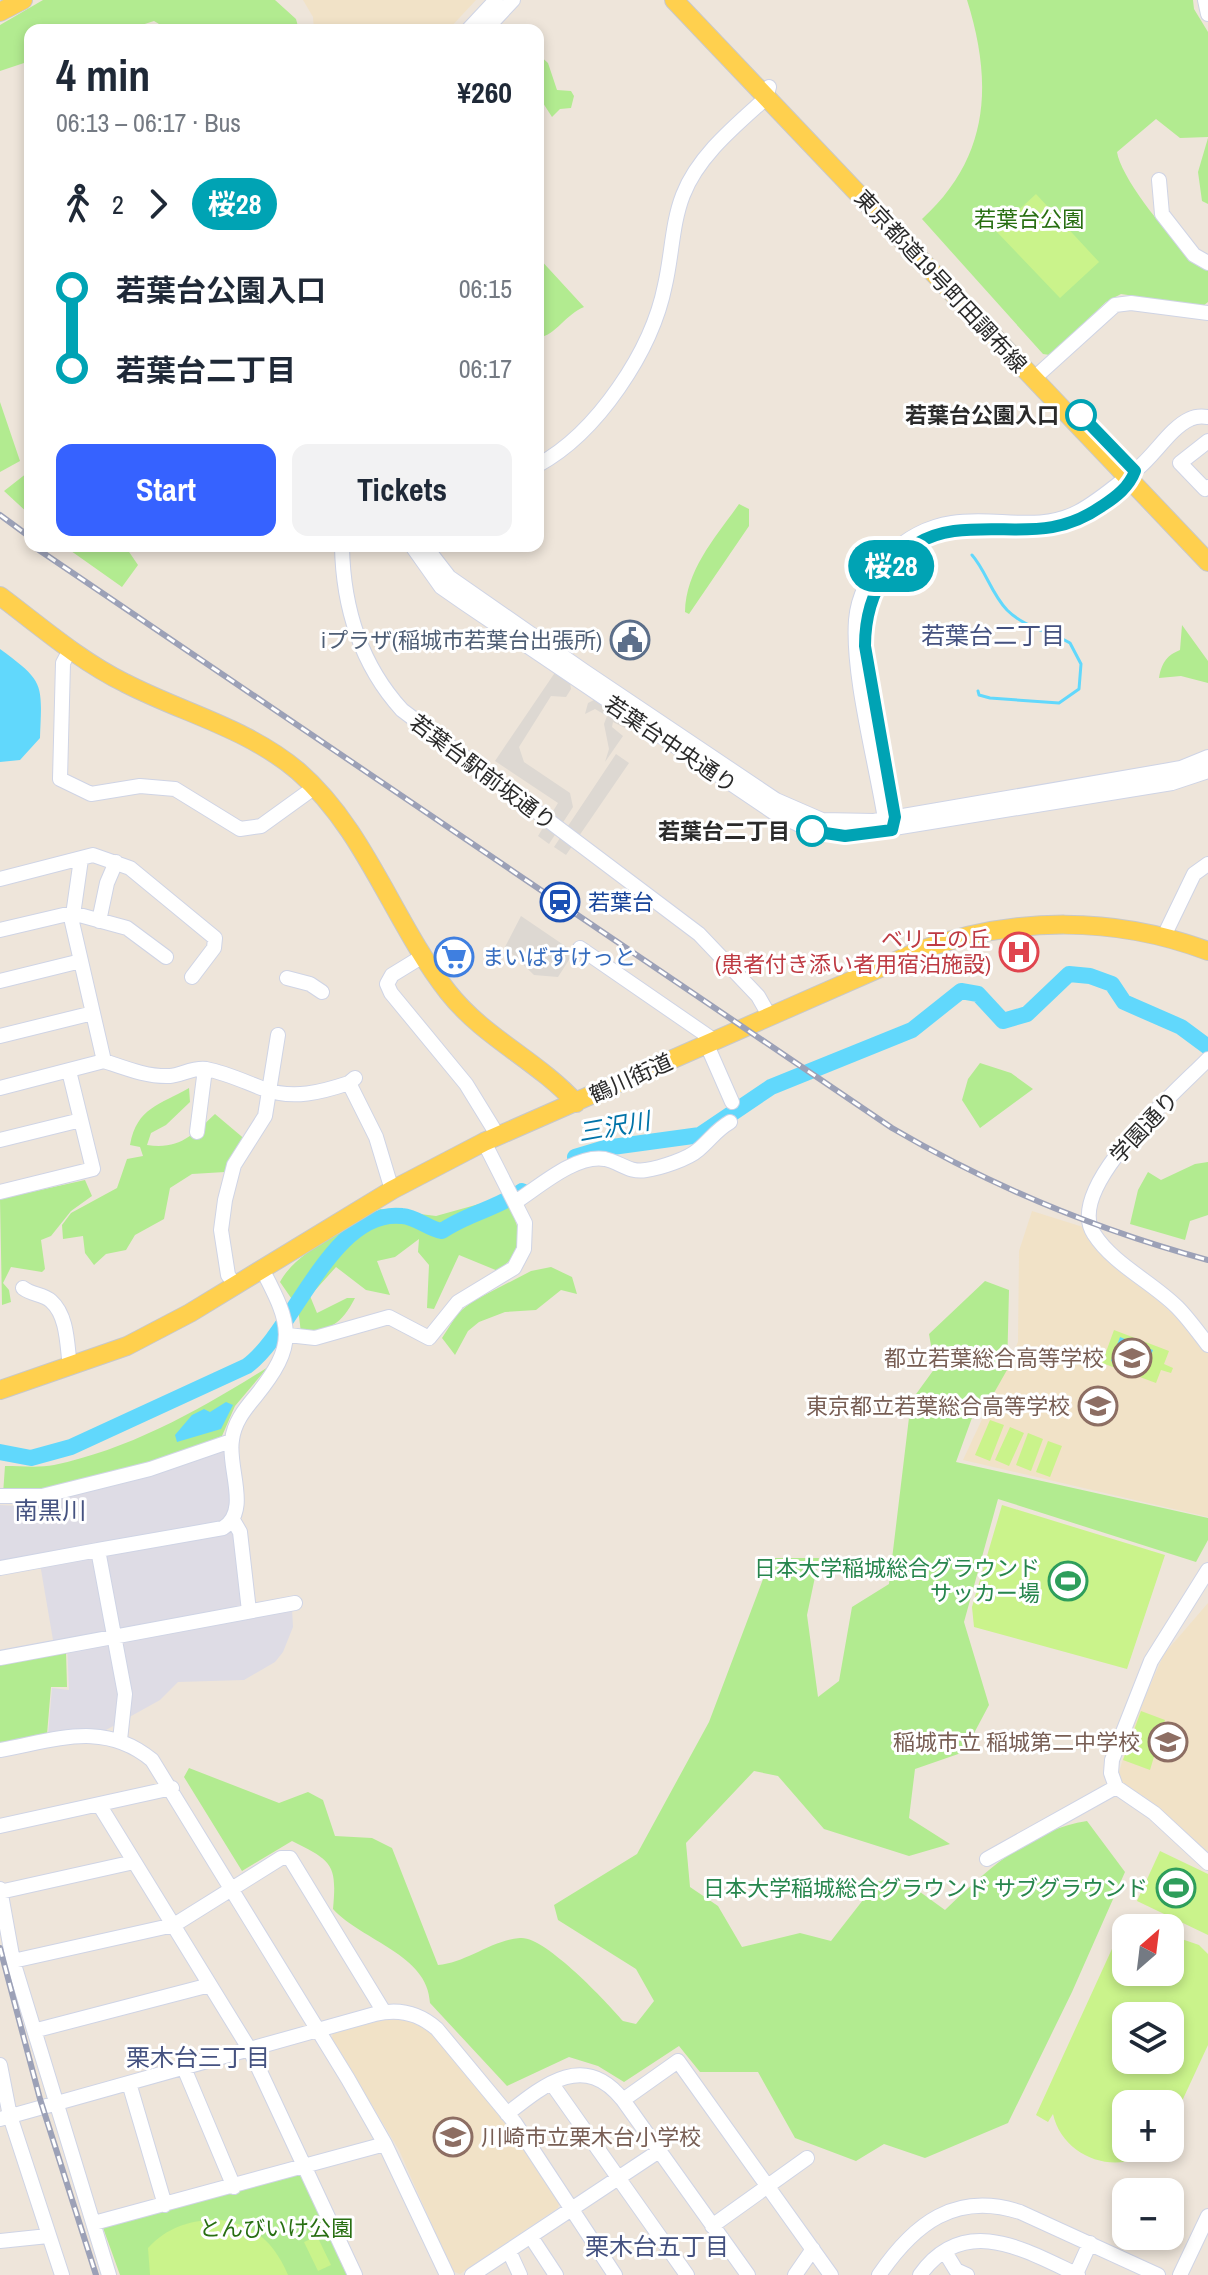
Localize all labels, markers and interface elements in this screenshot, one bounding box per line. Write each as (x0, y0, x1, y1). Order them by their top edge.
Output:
text: 4 min (56, 45, 150, 105)
text: ¥260 (457, 72, 512, 112)
text: 06:13 – 06:17 · Bus (56, 105, 241, 140)
icon: walk (56, 182, 100, 226)
icon: forward (136, 182, 180, 226)
street label: 東京都道19号町田調布線 (848, 183, 1034, 379)
text: 桜28 (208, 185, 261, 223)
text: 2 (112, 187, 124, 222)
park label: 若葉台公園 (974, 204, 1084, 234)
text: 若葉台公園入口 (116, 270, 326, 310)
text: 06:15 (459, 271, 512, 306)
text: 若葉台二丁目 (116, 350, 296, 390)
text: 06:17 (459, 351, 512, 386)
place label: 若葉台公園入口 (905, 400, 1059, 430)
marker: 若葉台公園入口 (1066, 400, 1096, 430)
button: Start (56, 444, 276, 536)
button: Tickets (292, 444, 512, 536)
line badge: 桜28 (845, 540, 937, 592)
text: 桜28 (864, 547, 918, 585)
public building icon: iプラザ(稲城市若葉台出張所) (609, 619, 651, 661)
district label: 若葉台二丁目 (921, 619, 1065, 651)
place label: iプラザ(稲城市若葉台出張所) (321, 625, 602, 655)
street label: 若葉台中央通り (599, 689, 743, 799)
street label: 若葉台駅前坂通り (404, 707, 562, 837)
place label: 若葉台二丁目 (658, 816, 790, 846)
marker: 若葉台二丁目 (797, 816, 827, 846)
station icon: 若葉台 (539, 881, 581, 923)
place label: 若葉台 (588, 887, 654, 917)
place label: ベリエの丘 (患者付き添い者用宿泊施設) (715, 924, 991, 979)
hospital icon: ベリエの丘 (患者付き添い者用宿泊施設) (998, 931, 1040, 973)
supermarket icon: まいばすけっと (433, 936, 475, 978)
place label: まいばすけっと (482, 942, 636, 972)
street label: 鶴川街道 (585, 1046, 677, 1110)
street label: 学園通り (1103, 1085, 1185, 1169)
water label: 三沢川 (576, 1103, 655, 1148)
school or university icon: 都立若葉総合高等学校 (1111, 1337, 1153, 1379)
place label: 都立若葉総合高等学校 (884, 1343, 1104, 1373)
school or university icon: 東京都立若葉総合高等学校 (1077, 1385, 1119, 1427)
place label: 東京都立若葉総合高等学校 (806, 1391, 1070, 1421)
district label: 南黒川 (14, 1494, 86, 1526)
place label: 日本大学稲城総合グラウンド サッカー場 (754, 1553, 1040, 1608)
sports icon: 日本大学稲城総合グラウンド サッカー場 (1047, 1560, 1089, 1602)
school or university icon: 稲城市立 稲城第二中学校 (1147, 1721, 1189, 1763)
place label: 稲城市立 稲城第二中学校 (893, 1727, 1140, 1757)
sports icon: 日本大学稲城総合グラウンド サブグラウンド (1155, 1867, 1197, 1909)
place label: 日本大学稲城総合グラウンド サブグラウンド (703, 1873, 1148, 1903)
north arrow (1112, 1914, 1184, 1986)
map controls (1112, 1914, 1184, 2250)
button: layers (1112, 2002, 1184, 2074)
district label: 栗木台三丁目 (126, 2041, 270, 2073)
button: + (1112, 2090, 1184, 2162)
school or university icon: 川崎市立栗木台小学校 (432, 2116, 474, 2158)
place label: 川崎市立栗木台小学校 (481, 2122, 701, 2152)
button: − (1112, 2178, 1184, 2250)
park label: とんびいけ公園 (199, 2213, 353, 2243)
district label: 栗木台五丁目 (585, 2230, 729, 2262)

